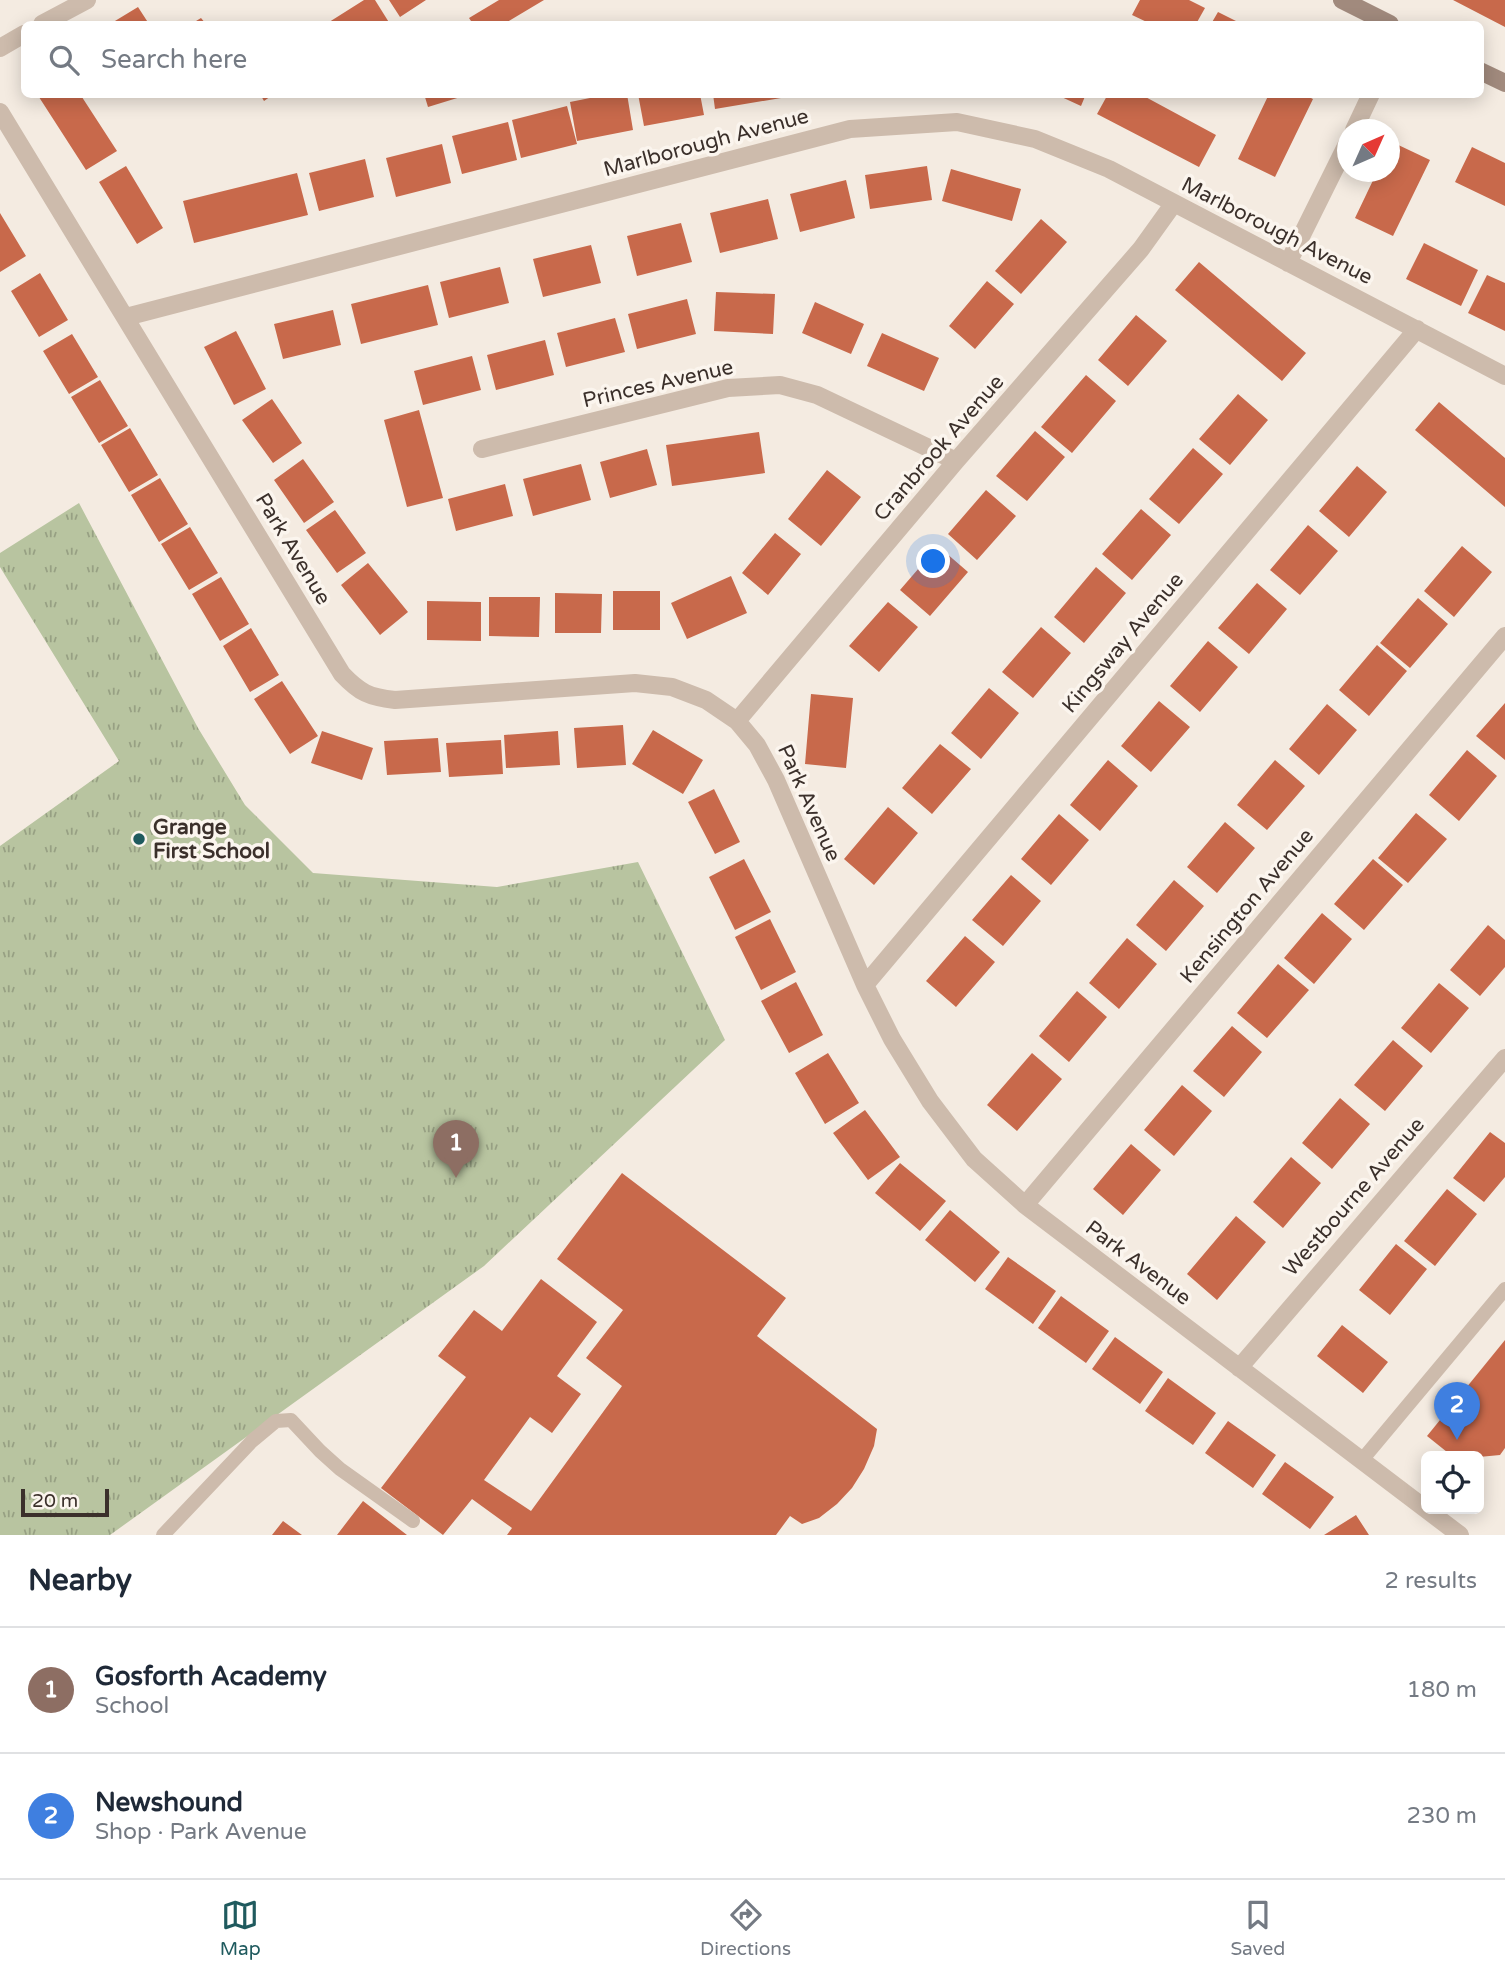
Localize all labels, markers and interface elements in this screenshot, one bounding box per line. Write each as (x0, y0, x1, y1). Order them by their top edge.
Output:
search box (21, 21, 1484, 98)
icon: search (45, 41, 83, 79)
text: Search here (101, 44, 247, 75)
street label: Marlborough Avenue (601, 104, 811, 182)
north arrow (1337, 119, 1400, 182)
street label: Marlborough Avenue (1177, 172, 1377, 290)
street label: Princes Avenue (580, 355, 736, 413)
street label: Cranbrook Avenue (869, 370, 1009, 526)
street label: Park Avenue (250, 489, 336, 609)
your location (916, 544, 950, 578)
street label: Kingsway Avenue (1057, 568, 1189, 718)
street label: Park Avenue (772, 741, 846, 865)
place label: Grange First School (153, 815, 270, 864)
street label: Kensington Avenue (1175, 824, 1319, 988)
marker: Grange First School (131, 831, 147, 847)
street label: Westbourne Avenue (1278, 1112, 1430, 1282)
pin: 1 (433, 1120, 479, 1178)
street label: Park Avenue (1080, 1215, 1196, 1311)
pin: 2 (1434, 1382, 1480, 1440)
map controls (1421, 1451, 1484, 1514)
button: locate (1421, 1451, 1484, 1514)
scale bar (21, 1486, 108, 1518)
text: 20 m (32, 1490, 78, 1512)
text: Nearby (28, 1562, 132, 1599)
text: 2 results (1384, 1567, 1477, 1595)
text: Gosforth Academy (95, 1661, 327, 1692)
text: 1 (44, 1676, 58, 1704)
text: 180 m (1407, 1676, 1477, 1704)
text: School (95, 1692, 169, 1720)
text: Newshound (95, 1787, 243, 1818)
text: 2 (44, 1802, 58, 1830)
text: 230 m (1407, 1802, 1477, 1830)
text: Shop · Park Avenue (95, 1818, 307, 1846)
tab: Map (220, 1896, 261, 1960)
tab: Directions (700, 1896, 791, 1960)
tab: Saved (1230, 1896, 1285, 1960)

